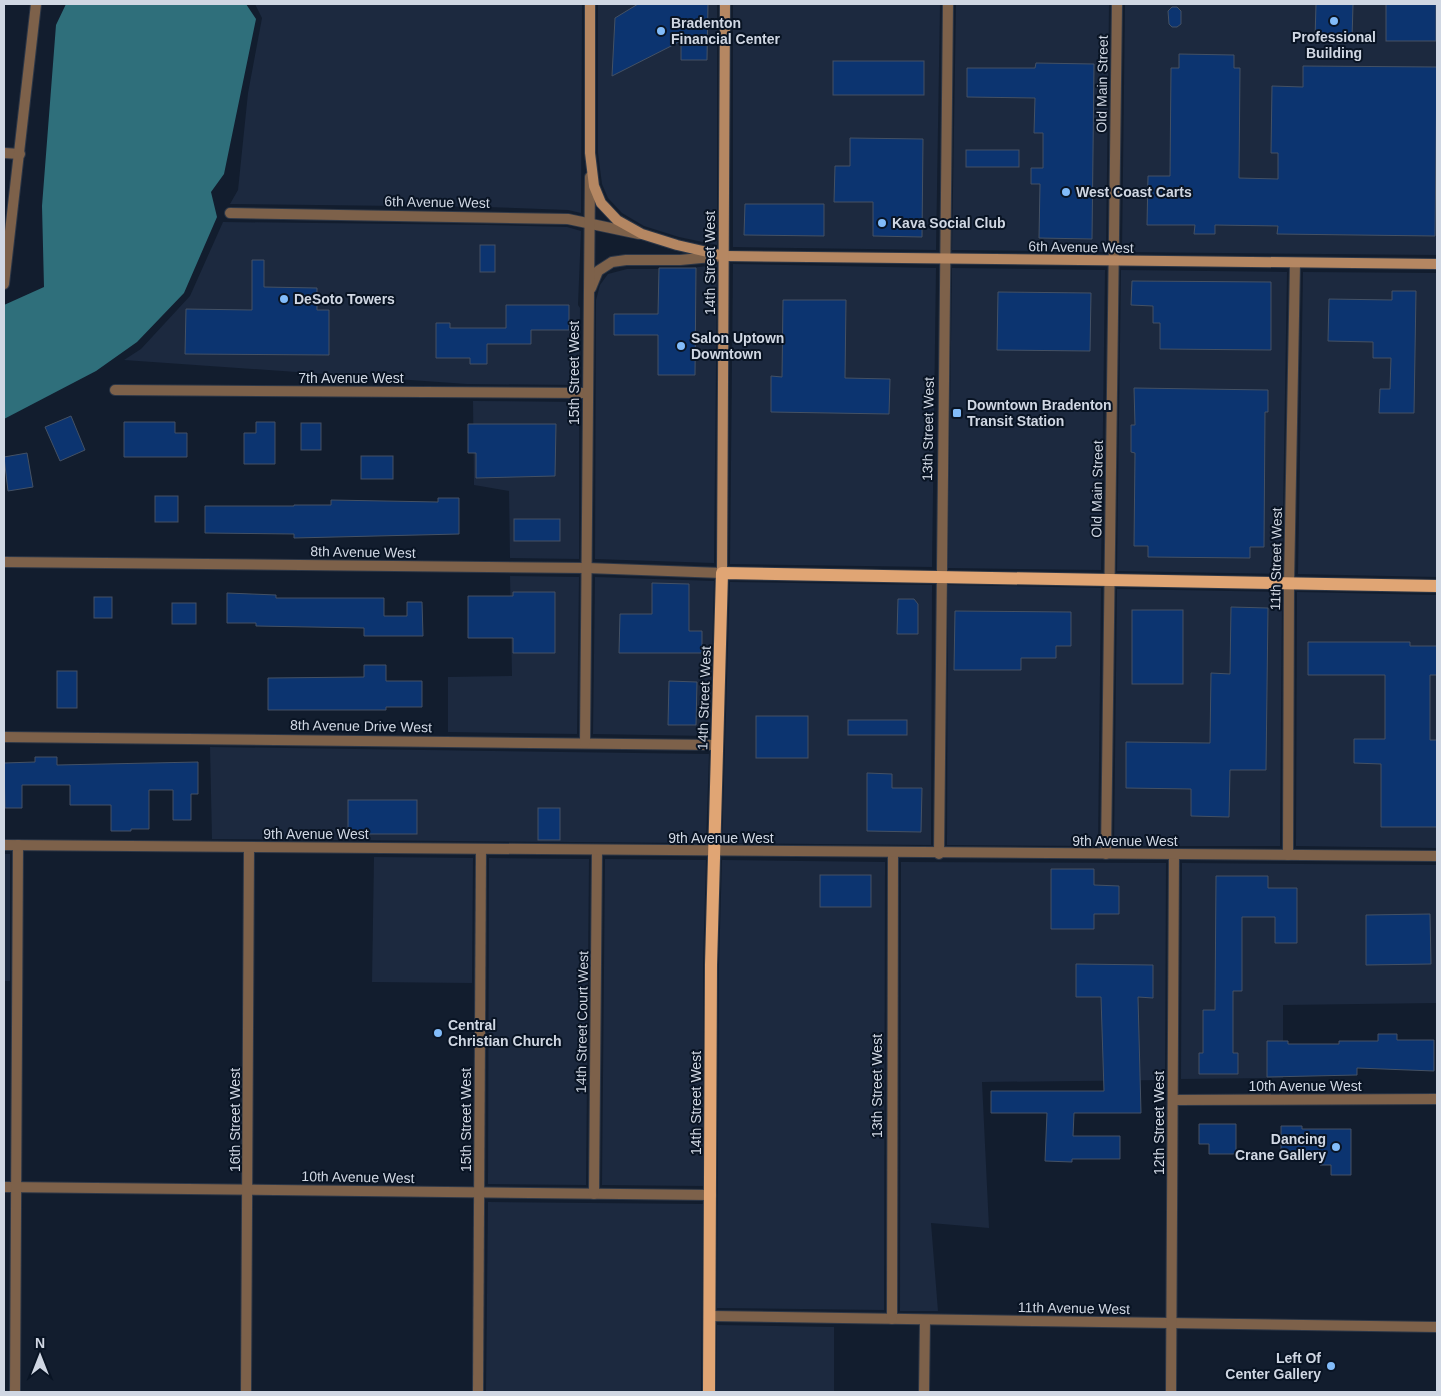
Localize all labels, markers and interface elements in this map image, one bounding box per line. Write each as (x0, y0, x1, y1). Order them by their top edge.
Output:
place label: Bradenton Financial Center (671, 15, 780, 47)
marker: Professional Building (1328, 15, 1340, 27)
marker: Bradenton Financial Center (655, 25, 667, 37)
place label: Professional Building (1292, 29, 1376, 61)
street label: Old Main Street (1093, 35, 1111, 133)
place label: West Coast Carts (1076, 184, 1192, 200)
marker: West Coast Carts (1060, 186, 1072, 198)
street label: 6th Avenue West (384, 193, 490, 211)
street label: 14th Street West (702, 211, 718, 315)
place label: Kava Social Club (892, 215, 1006, 231)
marker: Kava Social Club (876, 217, 888, 229)
street label: 6th Avenue West (1028, 238, 1134, 256)
place label: DeSoto Towers (294, 291, 395, 307)
marker: DeSoto Towers (278, 293, 290, 305)
street label: 15th Street West (566, 321, 582, 425)
place label: Salon Uptown Downtown (691, 330, 784, 362)
marker: Salon Uptown Downtown (675, 340, 687, 352)
street label: 7th Avenue West (298, 370, 404, 386)
street label: 13th Street West (919, 377, 937, 481)
place label: Downtown Bradenton Transit Station (967, 397, 1112, 429)
marker: Downtown Bradenton Transit Station (951, 407, 963, 419)
street label: Old Main Street (1088, 440, 1106, 538)
street label: 11th Street West (1267, 507, 1285, 611)
street label: 8th Avenue West (310, 543, 416, 561)
street label: 14th Street West (694, 646, 714, 750)
street label: 8th Avenue Drive West (290, 717, 432, 735)
street label: 9th Avenue West (263, 826, 369, 842)
street label: 9th Avenue West (668, 830, 774, 846)
street label: 9th Avenue West (1072, 833, 1178, 849)
street label: 14th Street Court West (573, 951, 591, 1093)
place label: Central Christian Church (448, 1017, 562, 1049)
marker: Central Christian Church (432, 1027, 444, 1039)
street label: 13th Street West (869, 1034, 885, 1138)
street label: 14th Street West (688, 1051, 704, 1155)
street label: 16th Street West (227, 1068, 243, 1172)
street label: 15th Street West (458, 1068, 474, 1172)
street label: 12th Street West (1151, 1071, 1167, 1175)
street label: 10th Avenue West (1248, 1078, 1362, 1094)
place label: Dancing Crane Gallery (1235, 1131, 1326, 1163)
marker: Dancing Crane Gallery (1330, 1141, 1342, 1153)
street label: 10th Avenue West (301, 1168, 415, 1186)
street label: 11th Avenue West (1018, 1299, 1130, 1317)
north arrow (15, 1331, 65, 1381)
text: N (35, 1335, 45, 1351)
place label: Left Of Center Gallery (1225, 1350, 1321, 1382)
marker: Left Of Center Gallery (1325, 1360, 1337, 1372)

